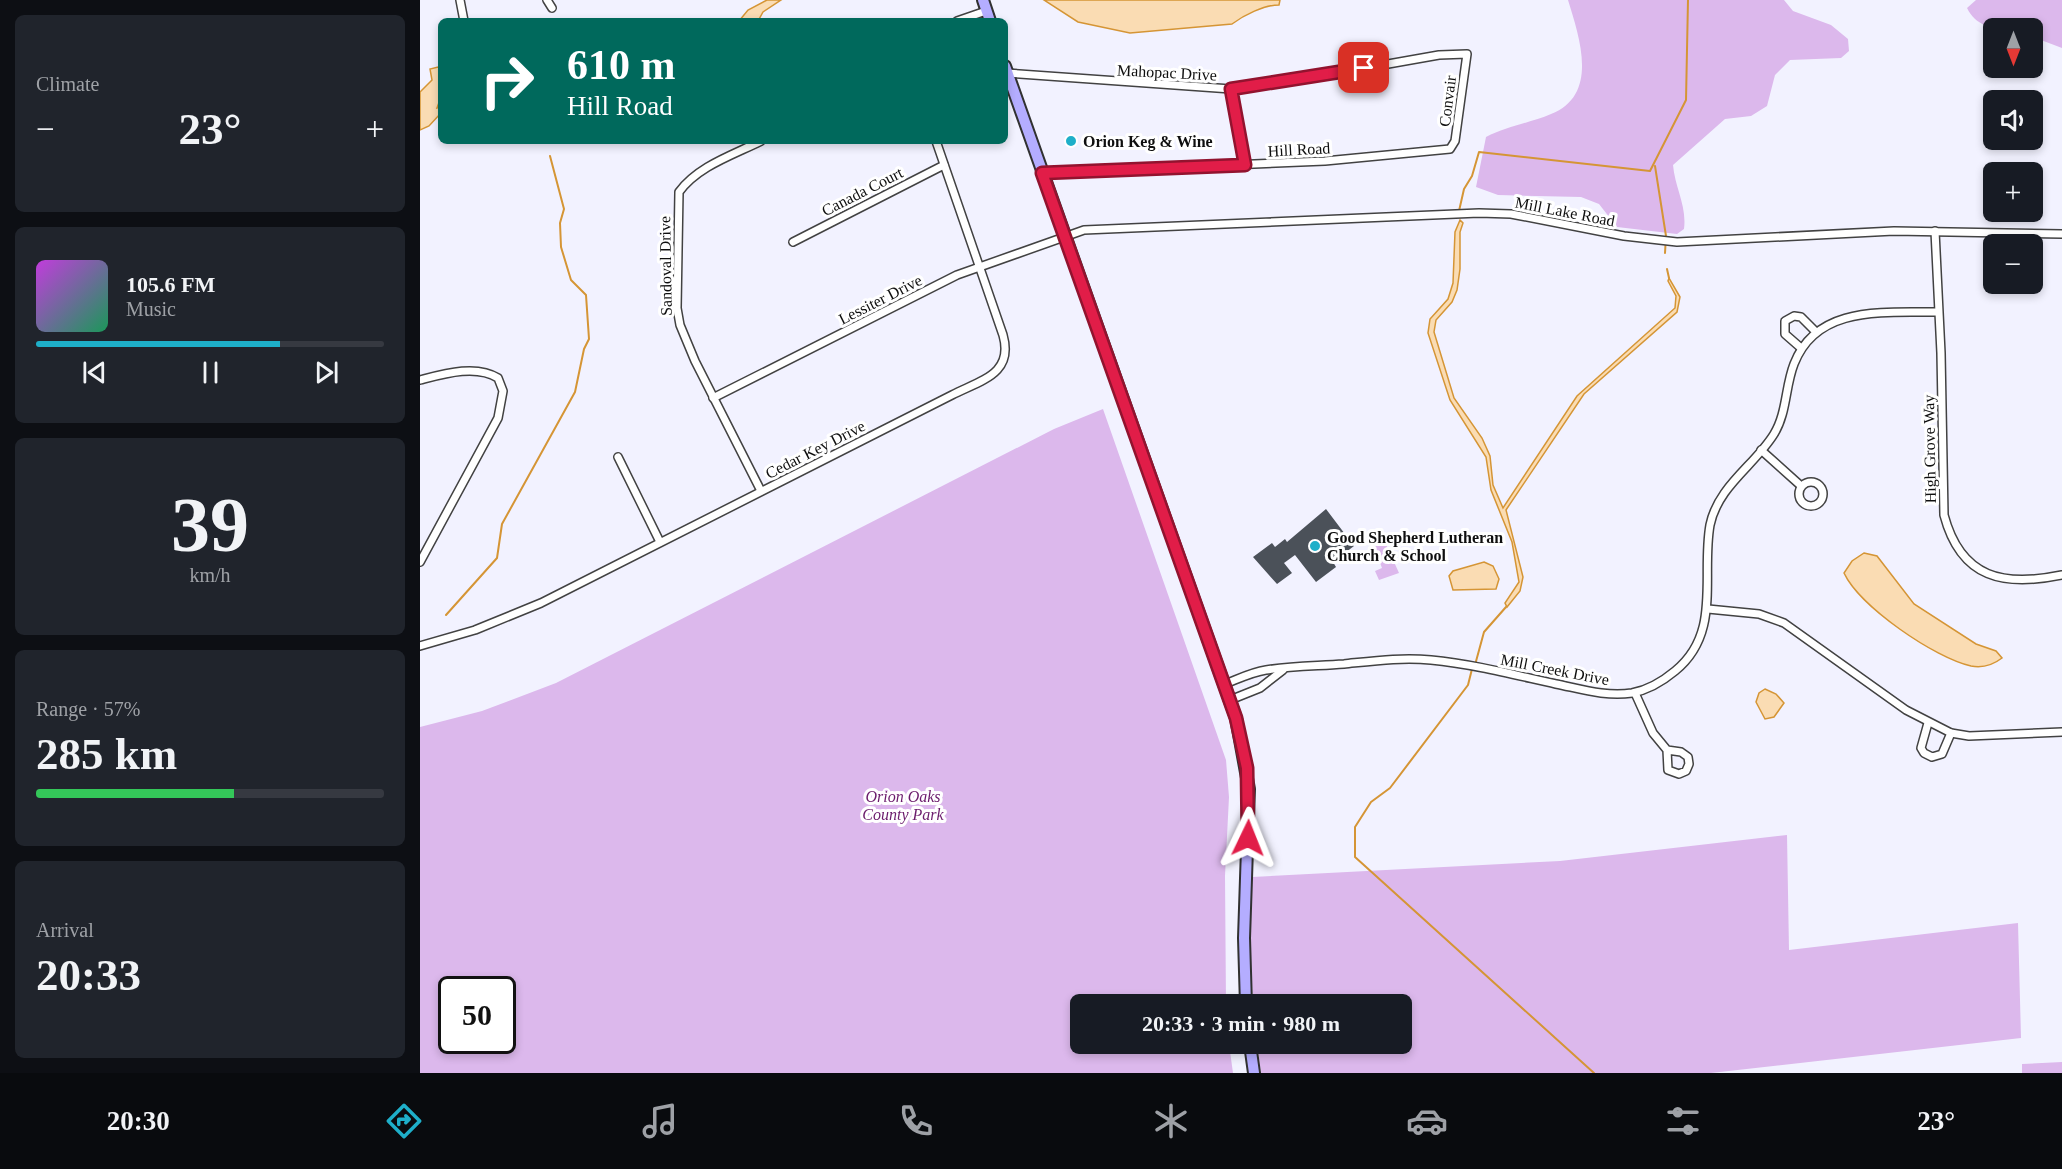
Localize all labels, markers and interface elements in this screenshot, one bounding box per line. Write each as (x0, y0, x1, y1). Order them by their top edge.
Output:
north arrow (1983, 18, 2043, 78)
map controls (1983, 18, 2043, 294)
icon: right (468, 42, 546, 120)
text: 610 m (567, 42, 676, 88)
pin (1338, 42, 1389, 93)
icon: arrive (1347, 51, 1380, 84)
street label: Mahopac Drive (1117, 61, 1217, 85)
text: Climate (36, 73, 99, 95)
street label: Convair (1436, 74, 1459, 128)
button: sound (1983, 90, 2043, 150)
text: Hill Road (567, 91, 673, 121)
text: 23° (179, 104, 242, 154)
text: − (36, 111, 55, 147)
text: + (365, 111, 384, 147)
place label: Orion Keg & Wine (1083, 133, 1213, 151)
marker: Orion Keg & Wine (1064, 134, 1078, 148)
street label: Hill Road (1267, 139, 1331, 160)
button: + (1983, 162, 2043, 222)
street label: Canada Court (819, 164, 906, 219)
street label: Mill Lake Road (1514, 193, 1616, 230)
street label: Sandoval Drive (656, 216, 675, 316)
button: − (1983, 234, 2043, 294)
street label: Lessiter Drive (836, 271, 925, 328)
text: 105.6 FM (126, 272, 215, 297)
text: Music (126, 298, 176, 320)
icon: previous (78, 356, 111, 389)
icon: pause (194, 356, 227, 389)
icon: next (310, 356, 343, 389)
street label: High Grove Way (1920, 395, 1940, 503)
street label: Cedar Key Drive (763, 417, 868, 483)
text: 39 (171, 481, 249, 568)
place label: Good Shepherd Lutheran Church & School (1327, 529, 1503, 564)
marker: Good Shepherd Lutheran Church & School (1308, 539, 1322, 553)
text: km/h (189, 564, 231, 586)
street label: Mill Creek Drive (1499, 651, 1611, 688)
text: Range · 57% (36, 698, 140, 720)
text: 285 km (36, 729, 177, 779)
park label: Orion Oaks County Park (862, 788, 945, 824)
position arrow (1216, 806, 1280, 870)
text: Arrival (36, 919, 94, 941)
text: 20:33 (36, 950, 141, 1000)
speed limit sign: 50 (438, 976, 516, 1054)
text: 20:33 · 3 min · 980 m (1142, 1011, 1340, 1036)
icon: directions (383, 1100, 425, 1142)
icon: music (639, 1100, 681, 1142)
icon: phone (895, 1100, 937, 1142)
icon: climate (1150, 1100, 1192, 1142)
icon: car (1406, 1100, 1448, 1142)
icon: filters (1662, 1100, 1704, 1142)
text: 20:30 (107, 1106, 170, 1136)
text: 23° (1917, 1106, 1955, 1136)

